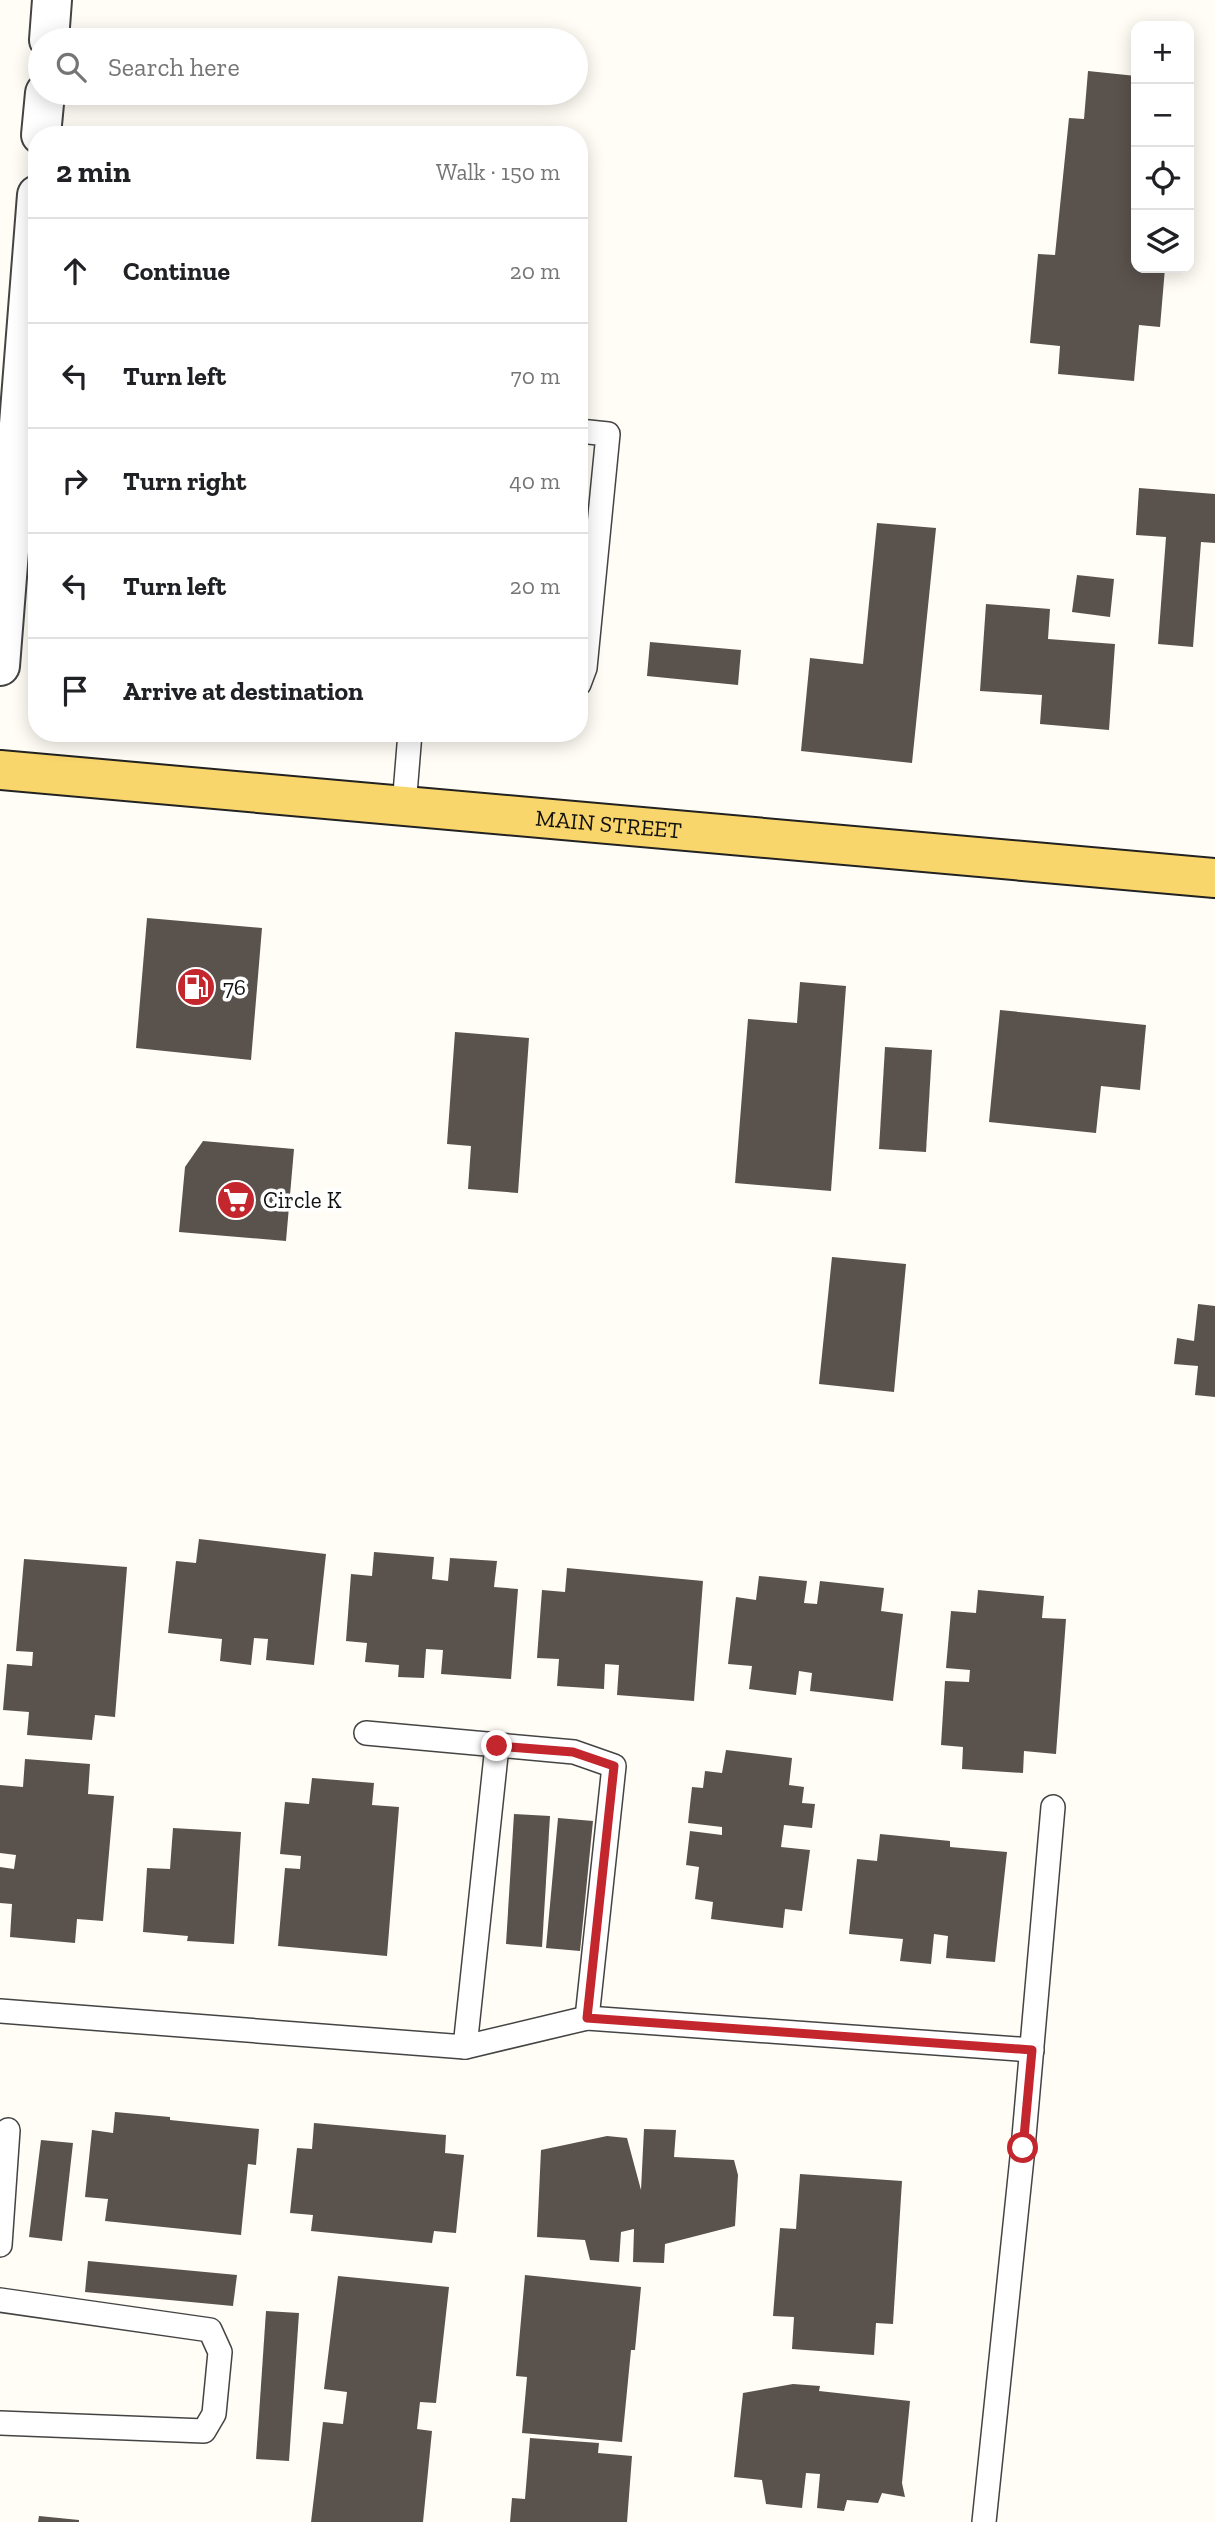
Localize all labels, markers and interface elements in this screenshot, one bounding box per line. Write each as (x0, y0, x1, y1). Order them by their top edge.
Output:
map controls (1131, 21, 1194, 273)
button: + (1131, 21, 1194, 84)
search box (28, 28, 588, 105)
icon: search (52, 48, 90, 86)
text: Search here (108, 51, 240, 83)
button: − (1131, 84, 1194, 147)
button: locate (1131, 147, 1194, 210)
text: 2 min (56, 154, 131, 190)
text: Walk · 150 m (436, 158, 560, 186)
button: layers (1131, 210, 1194, 273)
icon: ahead (56, 252, 94, 290)
text: Continue (123, 255, 230, 287)
text: 20 m (510, 257, 560, 285)
icon: left (56, 357, 94, 395)
text: Turn left (123, 360, 226, 392)
text: 70 m (511, 362, 560, 390)
icon: right (56, 462, 94, 500)
text: Turn right (123, 465, 246, 497)
text: 40 m (509, 467, 560, 495)
icon: left (56, 567, 94, 605)
text: Turn left (123, 570, 226, 602)
text: 20 m (510, 572, 560, 600)
icon: arrive (56, 672, 94, 710)
text: Arrive at destination (123, 675, 363, 707)
street label: MAIN STREET (534, 804, 683, 845)
fuel station icon: 76 (175, 966, 217, 1008)
place label: 76 (223, 973, 246, 1001)
supermarket icon: Circle K (215, 1179, 257, 1221)
place label: Circle K (263, 1186, 342, 1214)
route end (481, 1730, 512, 1761)
route start (1007, 2132, 1038, 2163)

